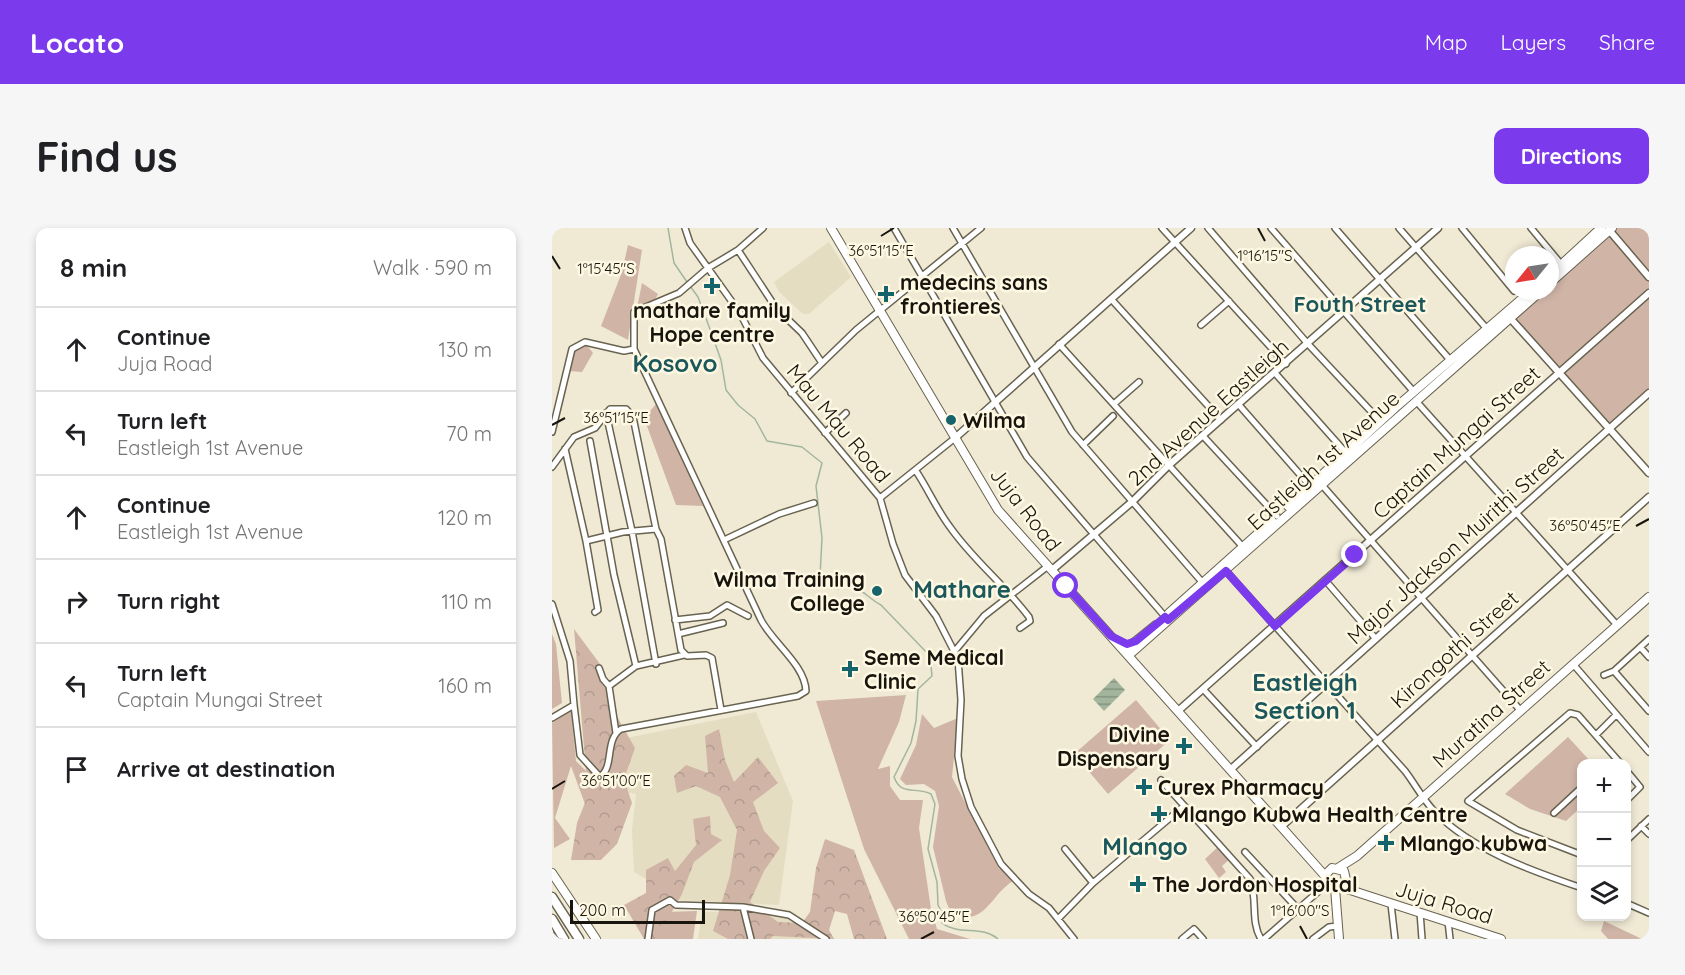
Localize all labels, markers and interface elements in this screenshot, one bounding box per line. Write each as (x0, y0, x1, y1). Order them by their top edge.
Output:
text: Locato (30, 25, 124, 60)
text: Map (1425, 29, 1468, 55)
text: Layers (1501, 29, 1566, 55)
text: Share (1599, 29, 1655, 55)
button: Directions (1494, 128, 1649, 184)
text: Find us (36, 130, 178, 183)
text: 36°51'15"E (848, 241, 914, 260)
text: 1°16'15"S (1238, 246, 1292, 265)
north arrow (1505, 246, 1559, 300)
text: 8 min (60, 251, 127, 284)
text: Walk · 590 m (373, 255, 492, 280)
text: 1°15'45"S (577, 259, 635, 278)
place label: medecins sans frontieres (900, 269, 1048, 319)
marker: mathare family Hope centre (703, 277, 721, 295)
marker: medecins sans frontieres (877, 285, 895, 303)
district label: Fouth Street (1294, 290, 1426, 318)
place label: mathare family Hope centre (633, 297, 791, 347)
text: Continue (117, 323, 211, 351)
icon: ahead (60, 333, 93, 366)
street label: 2nd Avenue Eastleigh (1122, 333, 1294, 491)
text: 130 m (439, 337, 492, 362)
district label: Kosovo (633, 348, 717, 378)
text: Juja Road (117, 351, 212, 376)
street label: Mau Mau Road (782, 358, 896, 488)
street label: Captain Mungai Street (1367, 360, 1545, 524)
street label: Eastleigh 1st Avenue (1242, 385, 1404, 535)
text: Turn left (117, 407, 207, 435)
place label: Wilma (963, 407, 1026, 433)
text: 36°51'15"E (583, 408, 649, 427)
marker: Wilma (944, 413, 958, 427)
icon: left (60, 417, 93, 450)
text: 70 m (446, 421, 492, 446)
text: Eastleigh 1st Avenue (117, 435, 303, 460)
street label: Major Jackson Muirithi Street (1341, 441, 1569, 649)
street label: Juja Road (985, 462, 1067, 556)
text: Continue (117, 491, 211, 519)
icon: ahead (60, 501, 93, 534)
text: 120 m (438, 505, 492, 530)
text: 36°50'45"E (1549, 516, 1621, 535)
text: Eastleigh 1st Avenue (117, 519, 303, 544)
route end (1341, 541, 1367, 567)
place label: Wilma Training College (714, 566, 865, 616)
route start (1052, 572, 1078, 598)
district label: Mathare (913, 574, 1011, 604)
marker: Wilma Training College (870, 584, 884, 598)
icon: right (60, 585, 93, 618)
street label: Kirongothi Street (1385, 585, 1523, 713)
text: Turn right (117, 587, 221, 615)
text: 110 m (442, 589, 492, 614)
place label: Seme Medical Clinic (864, 644, 1004, 694)
street label: Muratina Street (1427, 653, 1555, 773)
text: Turn left (117, 659, 207, 687)
marker: Seme Medical Clinic (841, 660, 859, 678)
district label: Eastleigh Section 1 (1252, 667, 1358, 725)
icon: left (60, 669, 93, 702)
text: 160 m (438, 673, 492, 698)
text: Captain Mungai Street (117, 687, 323, 712)
place label: Divine Dispensary (1057, 721, 1170, 771)
marker: Divine Dispensary (1175, 737, 1193, 755)
icon: arrive (60, 753, 93, 786)
text: Arrive at destination (117, 755, 335, 783)
map controls (1577, 759, 1631, 921)
button: + (1577, 759, 1631, 813)
text: 36°51'00"E (581, 771, 651, 790)
place label: Curex Pharmacy (1158, 774, 1324, 800)
marker: Curex Pharmacy (1135, 778, 1153, 796)
place label: Mlango Kubwa Health Centre (1172, 801, 1468, 827)
marker: Mlango Kubwa Health Centre (1150, 805, 1168, 823)
button: − (1577, 813, 1631, 867)
place label: Mlango kubwa (1400, 830, 1547, 856)
district label: Mlango (1102, 831, 1188, 861)
marker: Mlango kubwa (1377, 834, 1395, 852)
button: layers (1577, 867, 1631, 921)
place label: The Jordon Hospital (1152, 871, 1358, 897)
marker: The Jordon Hospital (1129, 875, 1147, 893)
street label: Juja Road (1392, 875, 1496, 929)
scale bar (570, 897, 705, 924)
text: 200 m (579, 900, 626, 920)
text: 1°16'00"S (1270, 901, 1330, 920)
text: 36°50'45"E (898, 907, 970, 926)

